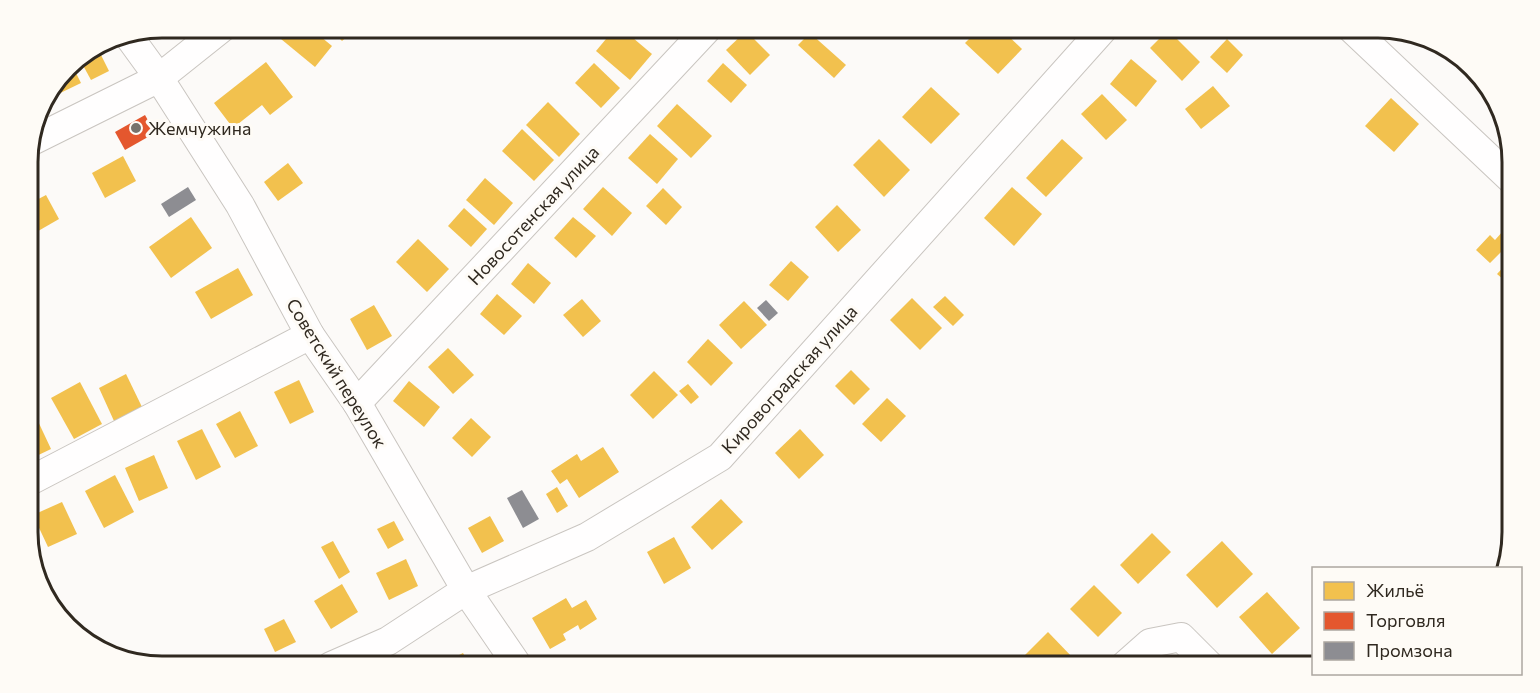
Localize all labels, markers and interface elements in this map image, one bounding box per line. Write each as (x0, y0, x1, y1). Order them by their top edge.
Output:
place label: Жемчужина (148, 117, 251, 139)
marker: Жемчужина (129, 121, 143, 135)
street label: Новосотенская улица (463, 141, 603, 289)
street label: Советский переулок (282, 294, 392, 452)
street label: Кировоградская улица (716, 300, 862, 458)
legend (1312, 567, 1522, 675)
text: Жильё (1366, 579, 1424, 601)
text: Торговля (1366, 609, 1445, 631)
text: Промзона (1366, 639, 1453, 661)

